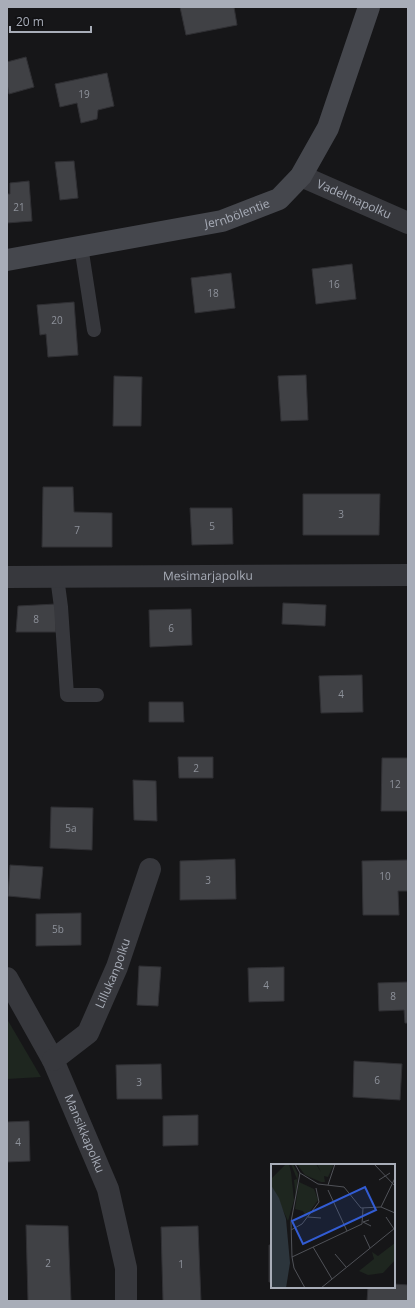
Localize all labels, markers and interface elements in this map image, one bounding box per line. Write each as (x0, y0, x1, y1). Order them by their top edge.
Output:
scale bar (10, 8, 91, 34)
text: 20 m (16, 13, 44, 30)
house number: 19 (78, 87, 90, 101)
street label: Vadelmapolku (314, 175, 394, 223)
street label: Jernbölentie (202, 194, 272, 232)
house number: 21 (13, 200, 25, 214)
house number: 16 (328, 277, 340, 291)
house number: 18 (207, 286, 219, 300)
house number: 20 (51, 313, 63, 327)
house number: 3 (338, 507, 344, 521)
house number: 5 (209, 519, 215, 533)
house number: 7 (74, 523, 80, 537)
street label: Mesimarjapolku (163, 567, 253, 584)
house number: 8 (33, 612, 39, 626)
house number: 6 (168, 621, 174, 635)
house number: 4 (338, 687, 344, 701)
house number: 2 (193, 761, 199, 775)
house number: 12 (389, 777, 401, 791)
house number: 5a (65, 821, 77, 835)
house number: 10 (379, 869, 391, 883)
house number: 3 (205, 873, 211, 887)
house number: 5b (52, 922, 64, 936)
street label: Lillukanpolku (91, 936, 134, 1011)
house number: 4 (263, 978, 269, 992)
house number: 8 (390, 989, 396, 1003)
house number: 6 (374, 1073, 380, 1087)
house number: 3 (136, 1075, 142, 1089)
street label: Mansikkapolku (61, 1091, 109, 1175)
house number: 4 (15, 1135, 21, 1149)
inset map (271, 1164, 395, 1288)
house number: 2 (45, 1256, 51, 1270)
house number: 1 (178, 1257, 184, 1271)

